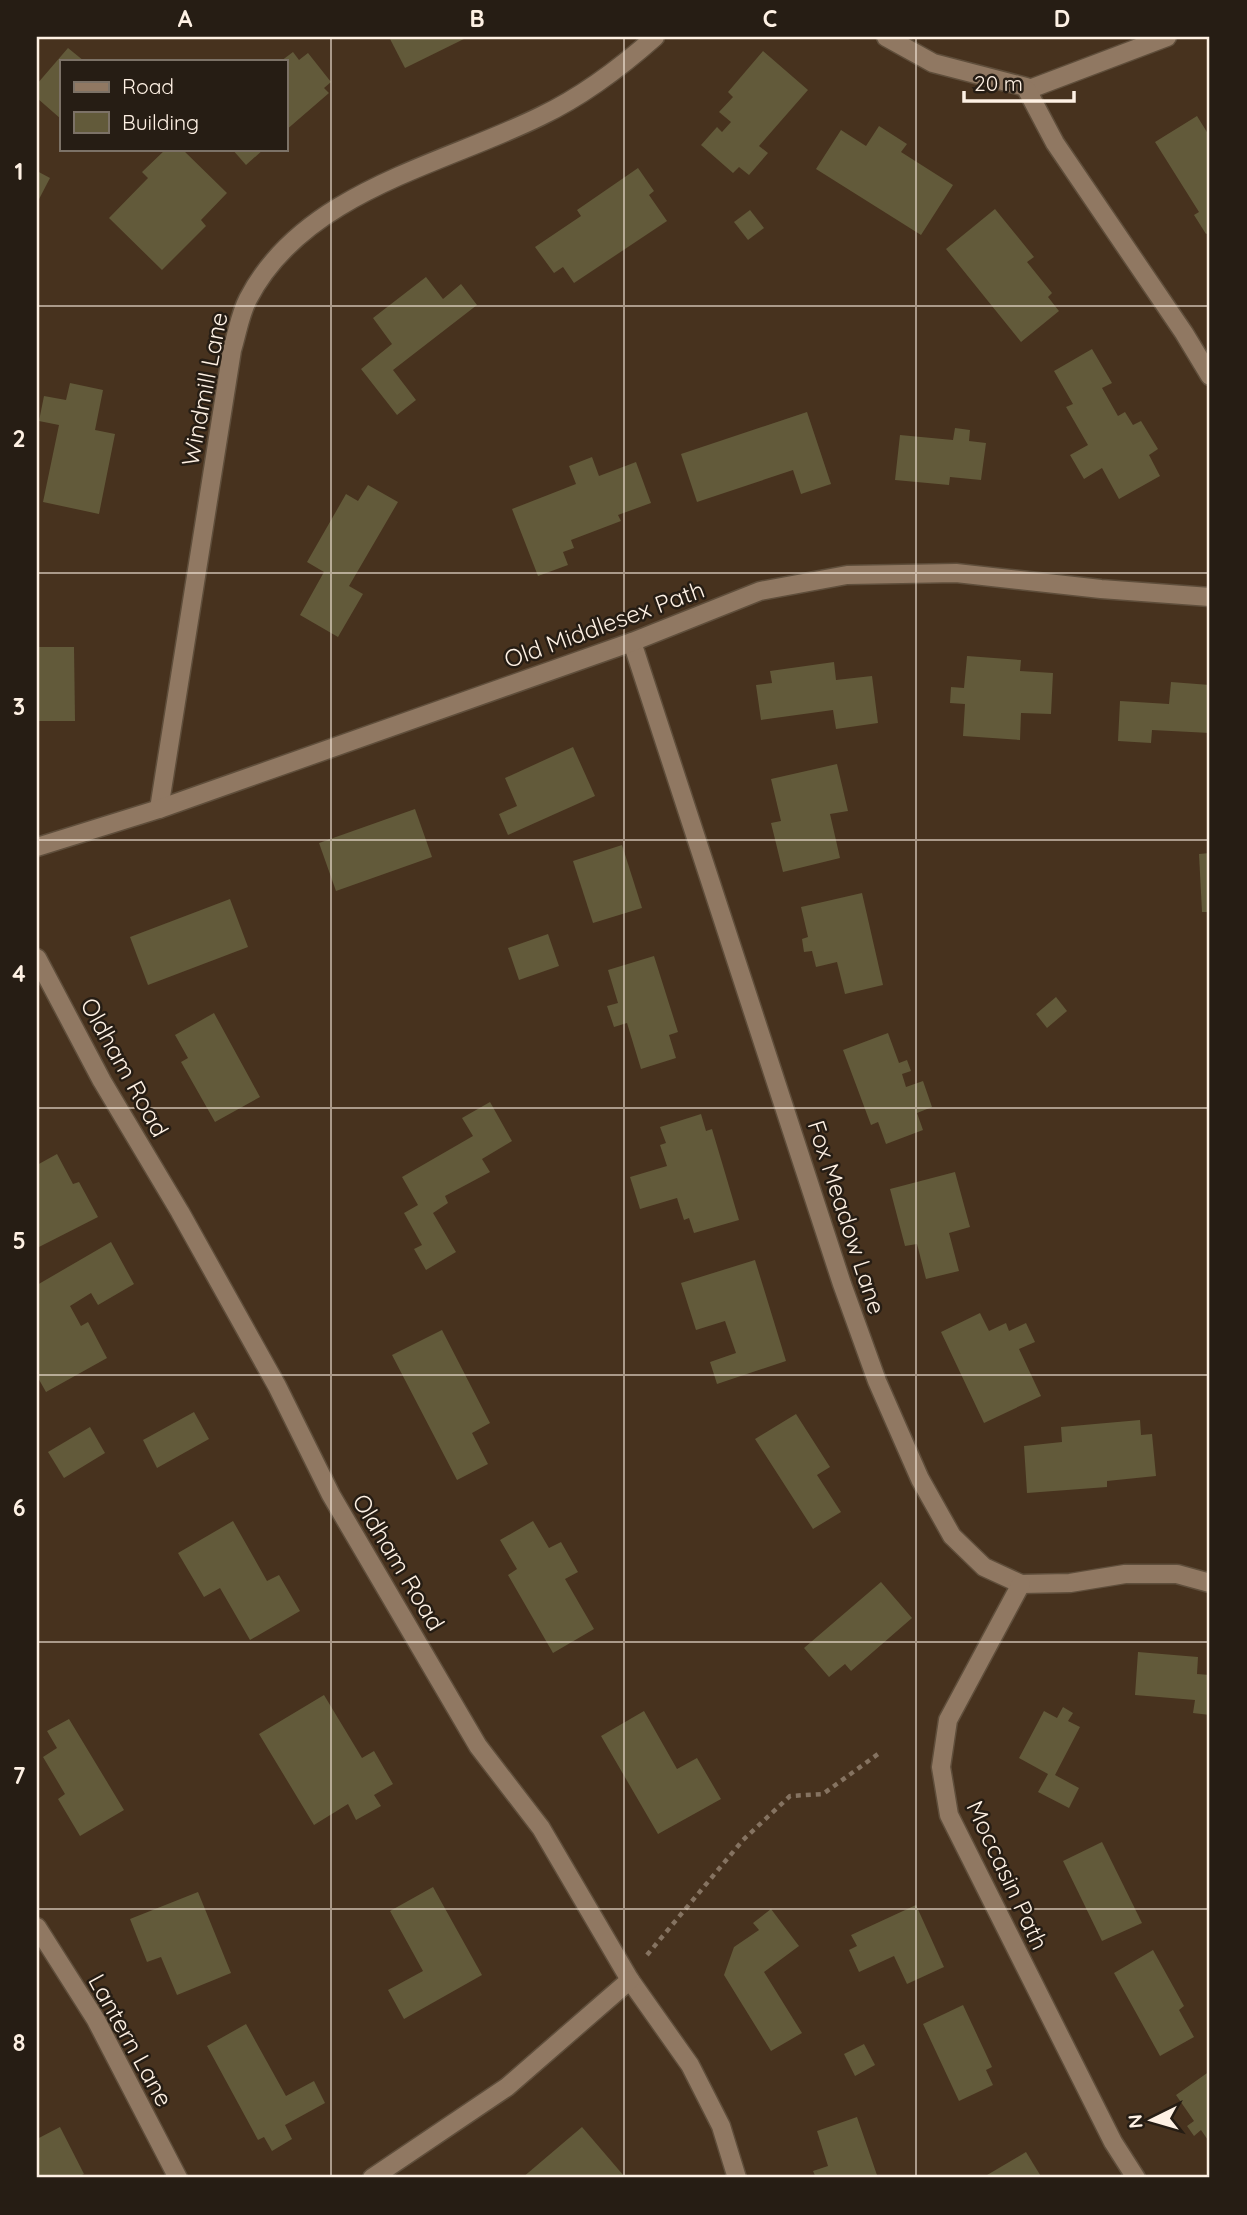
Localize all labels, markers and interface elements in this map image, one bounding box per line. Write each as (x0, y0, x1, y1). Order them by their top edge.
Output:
text: A (178, 4, 193, 33)
text: B (469, 4, 485, 33)
text: C (763, 4, 777, 33)
text: D (1054, 4, 1070, 33)
legend (60, 60, 287, 150)
scale bar (964, 60, 1074, 104)
text: 20 m (974, 70, 1023, 96)
text: Road (122, 73, 174, 99)
text: Building (122, 109, 199, 135)
text: 1 (15, 157, 23, 186)
street label: Windmill Lane (174, 310, 234, 468)
text: 2 (12, 424, 26, 453)
street label: Old Middlesex Path (500, 574, 708, 674)
text: 3 (13, 692, 25, 721)
text: 4 (12, 959, 26, 988)
street label: Oldham Road (74, 992, 176, 1142)
street label: Fox Meadow Lane (802, 1116, 892, 1318)
text: 5 (12, 1226, 26, 1255)
street label: Oldham Road (346, 1488, 452, 1636)
text: 6 (13, 1493, 25, 1522)
text: 7 (13, 1761, 26, 1790)
street label: Moccasin Path (960, 1796, 1056, 1954)
street label: Lantern Lane (82, 1968, 180, 2112)
text: 8 (13, 2028, 25, 2057)
north arrow (1118, 2086, 1188, 2156)
text: N (1123, 2113, 1148, 2129)

